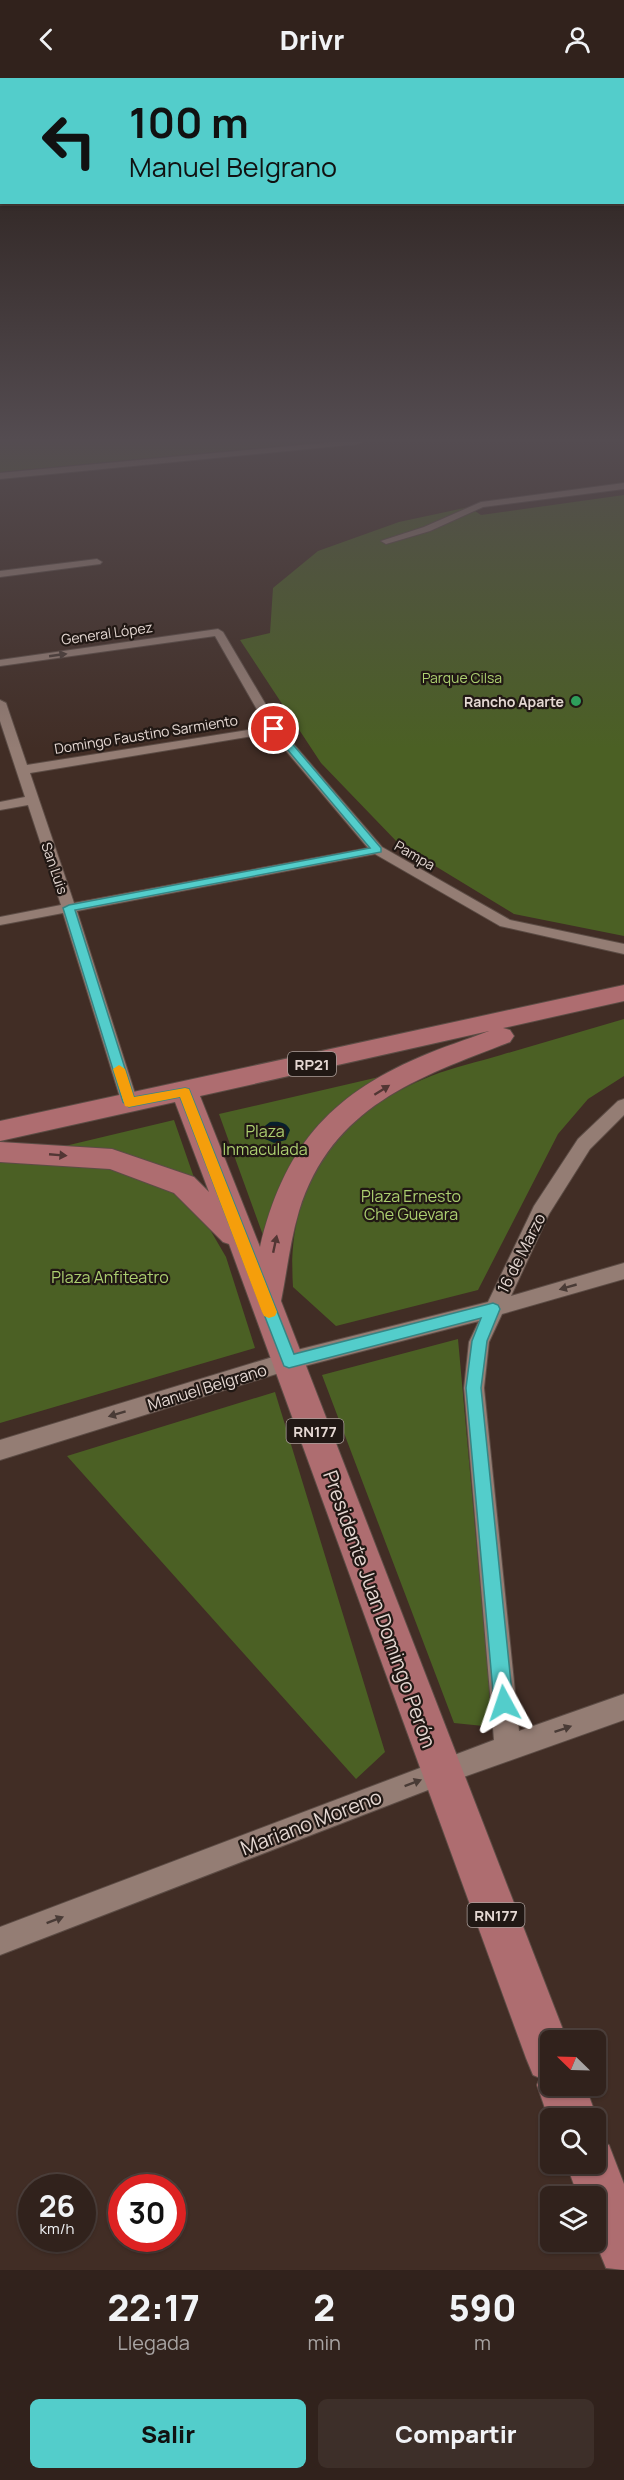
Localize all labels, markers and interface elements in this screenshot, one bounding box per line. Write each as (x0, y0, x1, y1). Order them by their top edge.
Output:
text: Drivr (280, 21, 344, 58)
icon: back (30, 23, 63, 56)
icon: person (561, 23, 594, 56)
text: 100 m (129, 93, 249, 151)
icon: left (30, 102, 108, 180)
text: Manuel Belgrano (129, 148, 337, 185)
street label: General López (60, 617, 154, 649)
one-way arrow (49, 650, 68, 659)
park label: Parque Cilsa (422, 668, 502, 687)
place label: Rancho Aparte (464, 692, 564, 711)
marker: Rancho Aparte (569, 694, 583, 708)
pin (248, 703, 299, 754)
street label: Domingo Faustino Sarmiento (53, 710, 239, 758)
icon: arrive (257, 712, 290, 745)
street label: Pampa (391, 836, 439, 874)
street label: San Luis (37, 840, 73, 896)
road number: RP21 (288, 1052, 336, 1076)
one-way arrow (374, 1084, 390, 1095)
park label: Plaza Inmaculada (222, 1120, 308, 1160)
one-way arrow (49, 1150, 68, 1160)
park label: Plaza Ernesto Che Guevara (361, 1185, 461, 1225)
street label: 16 de Marzo (491, 1209, 551, 1297)
one-way arrow (271, 1235, 280, 1254)
park label: Plaza Anfiteatro (51, 1266, 169, 1288)
one-way arrow (559, 1283, 577, 1292)
street label: Manuel Belgrano (145, 1358, 269, 1416)
one-way arrow (108, 1410, 126, 1419)
road number: RN177 (286, 1419, 344, 1443)
street label: Presidente Juan Domingo Perón (317, 1467, 443, 1751)
position arrow (472, 1671, 536, 1735)
one-way arrow (554, 1723, 572, 1733)
one-way arrow (405, 1778, 423, 1788)
street label: Mariano Moreno (236, 1783, 386, 1861)
road number: RN177 (468, 1903, 524, 1927)
one-way arrow (46, 1915, 64, 1925)
north arrow (540, 2030, 606, 2096)
map controls (540, 2030, 606, 2252)
button: search (540, 2108, 606, 2174)
speed limit sign: 30 (108, 2174, 186, 2252)
text: 26 (39, 2185, 75, 2226)
button: layers (540, 2186, 606, 2252)
text: km/h (40, 2218, 74, 2239)
text: 22:17 (108, 2283, 200, 2332)
text: 2 (313, 2283, 335, 2332)
text: 590 (449, 2283, 516, 2332)
text: Llegada (117, 2329, 190, 2356)
text: min (307, 2329, 341, 2356)
text: m (474, 2329, 491, 2356)
button: Salir (30, 2399, 306, 2468)
button: Compartir (318, 2399, 594, 2468)

